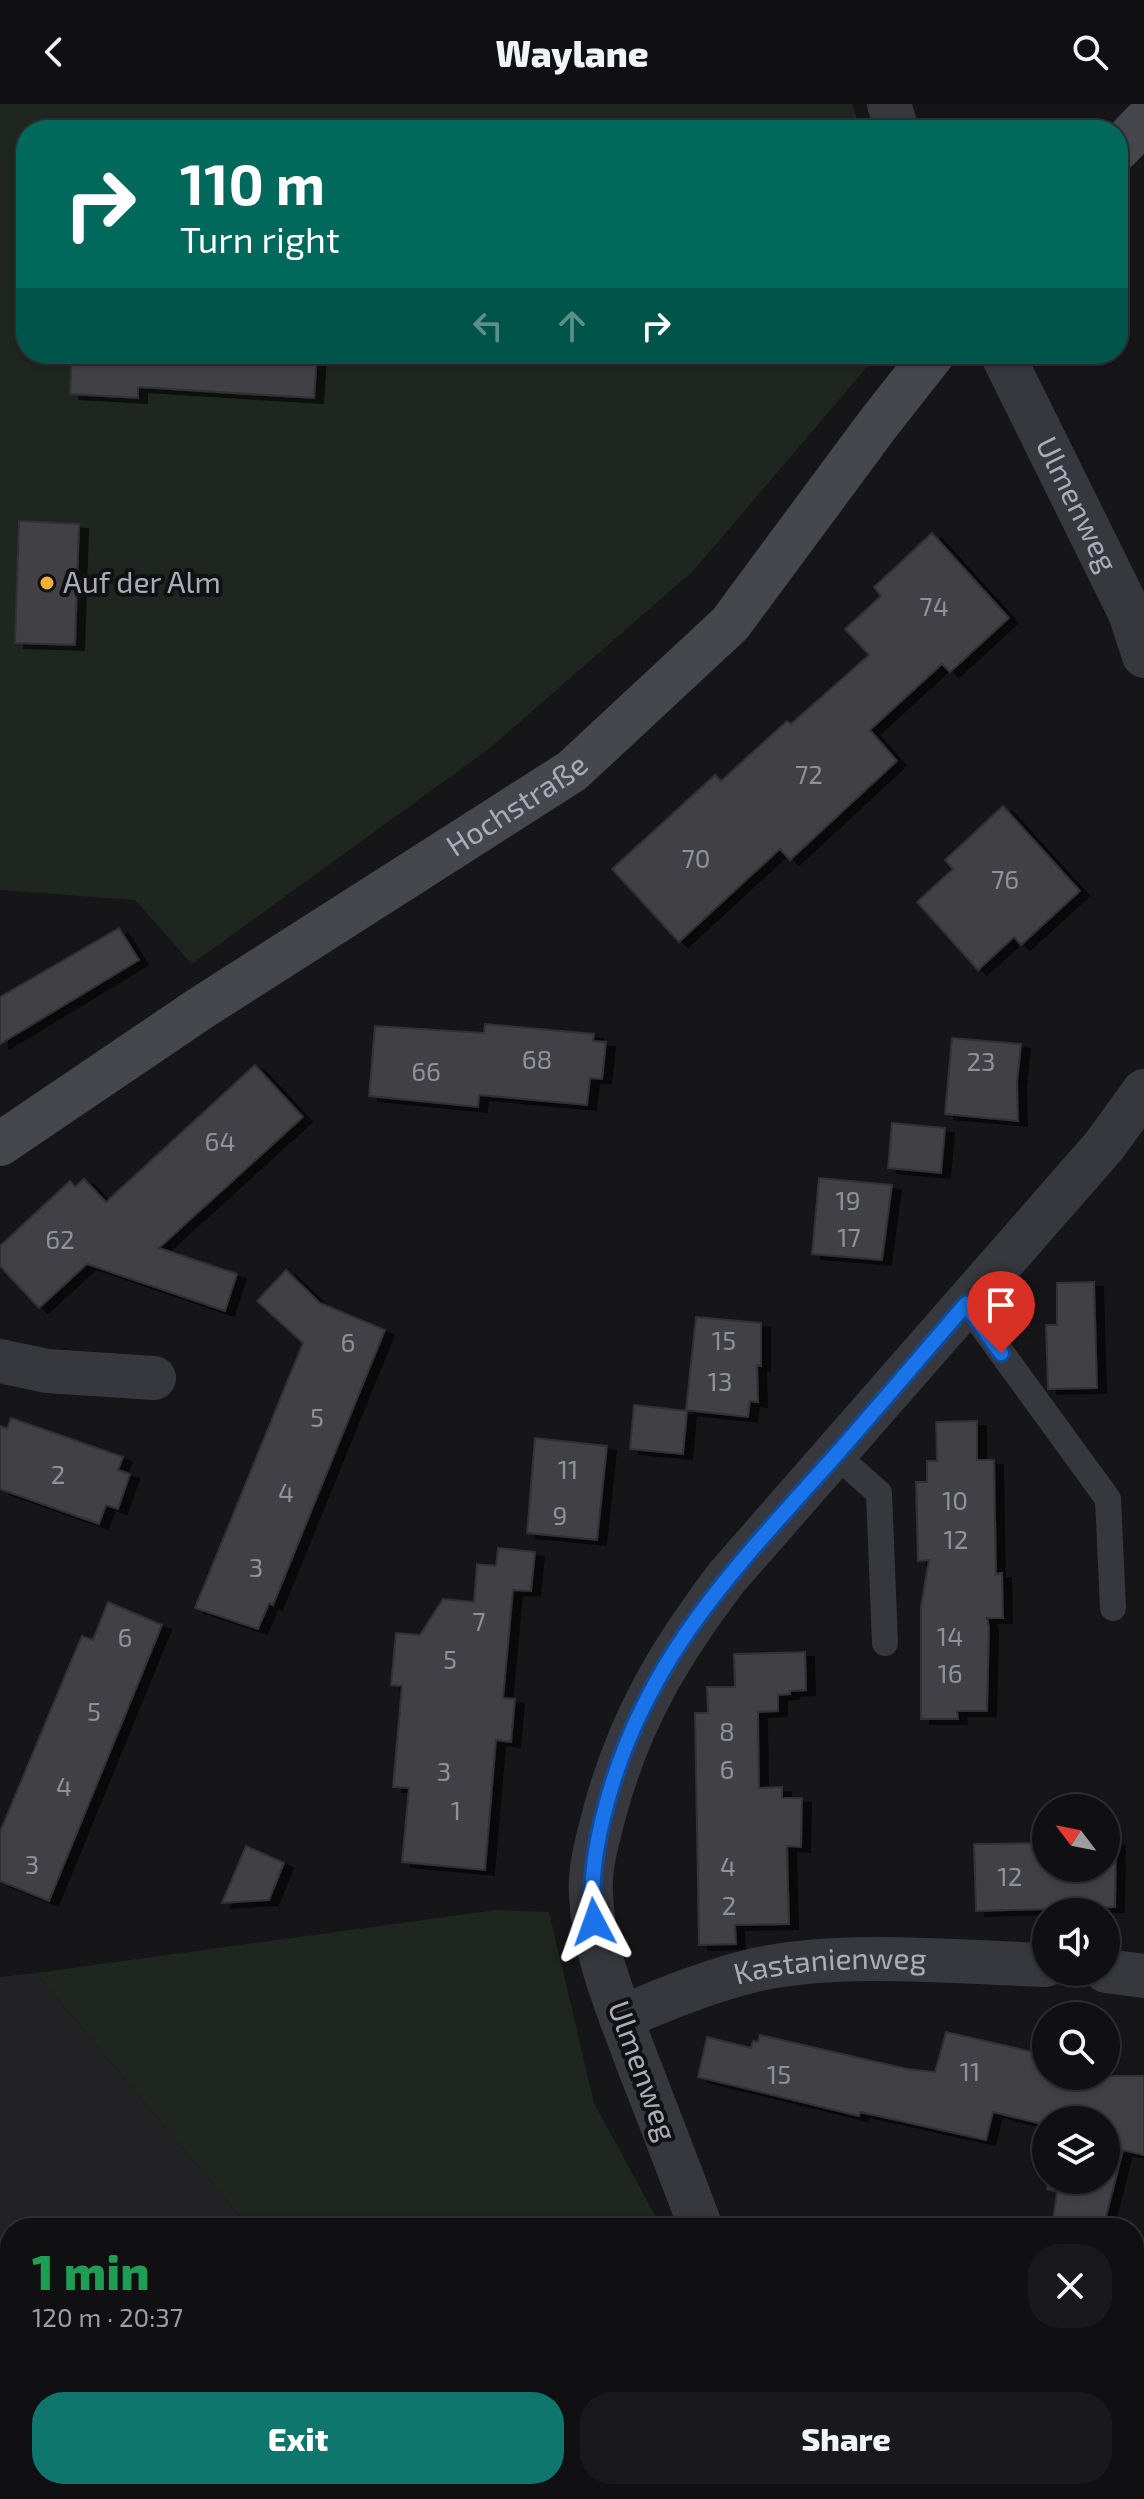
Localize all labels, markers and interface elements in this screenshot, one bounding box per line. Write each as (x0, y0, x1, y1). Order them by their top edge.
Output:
icon: back (32, 30, 76, 74)
icon: search (1068, 30, 1112, 74)
text: Waylane (495, 31, 649, 74)
text: 110 m (180, 149, 325, 216)
icon: right (48, 152, 152, 256)
text: Turn right (180, 217, 340, 260)
icon: left (466, 304, 510, 348)
icon: ahead (550, 304, 594, 348)
icon: right (634, 304, 678, 348)
street label: Ulmenweg (1030, 430, 1127, 577)
place label: Auf der Alm (63, 563, 221, 599)
marker: Auf der Alm (38, 574, 56, 592)
house number: 74 (919, 590, 949, 621)
street label: Hochstraße (439, 746, 594, 863)
house number: 72 (795, 758, 823, 789)
house number: 70 (682, 842, 711, 873)
house number: 76 (991, 863, 1019, 894)
house number: 68 (522, 1043, 552, 1074)
house number: 23 (966, 1045, 996, 1076)
house number: 66 (411, 1055, 441, 1086)
house number: 64 (205, 1125, 235, 1156)
house number: 19 (835, 1184, 861, 1215)
house number: 17 (837, 1221, 861, 1252)
house number: 62 (45, 1223, 75, 1254)
pin (967, 1271, 1035, 1353)
icon: arrive (979, 1283, 1023, 1327)
house number: 15 (712, 1324, 736, 1355)
house number: 6 (341, 1326, 355, 1357)
house number: 13 (708, 1365, 732, 1396)
house number: 5 (310, 1401, 324, 1432)
house number: 11 (558, 1453, 578, 1484)
house number: 2 (51, 1458, 65, 1489)
house number: 4 (278, 1476, 294, 1507)
house number: 10 (942, 1484, 968, 1515)
house number: 9 (553, 1499, 567, 1530)
house number: 12 (944, 1523, 968, 1554)
house number: 3 (249, 1551, 263, 1582)
house number: 7 (472, 1605, 486, 1636)
house number: 14 (937, 1620, 963, 1651)
house number: 6 (118, 1621, 132, 1652)
house number: 5 (443, 1643, 457, 1674)
house number: 16 (937, 1657, 963, 1688)
house number: 5 (87, 1695, 101, 1726)
house number: 8 (719, 1715, 735, 1746)
house number: 6 (720, 1753, 734, 1784)
house number: 3 (437, 1755, 451, 1786)
house number: 4 (56, 1770, 72, 1801)
house number: 1 (451, 1794, 461, 1825)
north arrow (1032, 1794, 1120, 1882)
map controls (1032, 1794, 1120, 2194)
house number: 3 (25, 1848, 39, 1879)
house number: 4 (720, 1850, 736, 1881)
house number: 12 (998, 1860, 1022, 1891)
position arrow (552, 1880, 636, 1964)
house number: 2 (722, 1889, 736, 1920)
button: sound (1032, 1898, 1120, 1986)
street label: Kastanienweg (729, 1939, 927, 1991)
street label: Ulmenweg (602, 1995, 686, 2145)
button: search (1032, 2002, 1120, 2090)
house number: 11 (960, 2055, 980, 2086)
house number: 15 (767, 2058, 791, 2089)
button: layers (1032, 2106, 1120, 2194)
text: 1 min (32, 2242, 150, 2300)
button: close (1028, 2244, 1112, 2328)
text: 120 m · 20:37 (32, 2301, 183, 2332)
button: Exit (32, 2392, 564, 2484)
button: Share (580, 2392, 1112, 2484)

